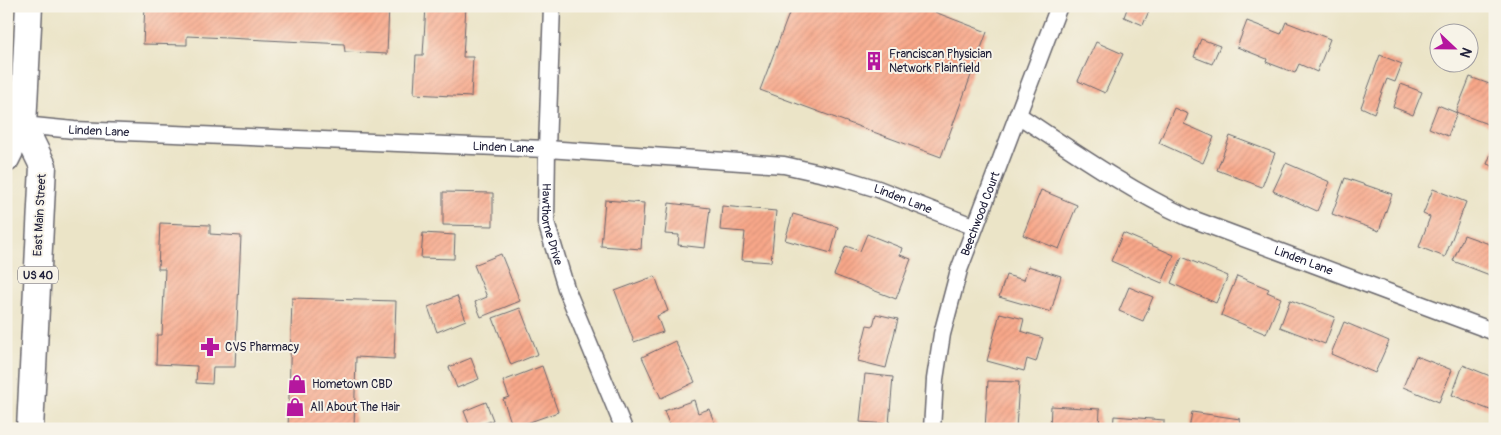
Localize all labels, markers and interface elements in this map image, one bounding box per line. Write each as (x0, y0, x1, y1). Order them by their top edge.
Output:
north arrow (1428, 22, 1478, 72)
text: N (1456, 45, 1475, 60)
place label: Franciscan Physician Network Plainfield (889, 47, 992, 76)
building icon: Franciscan Physician Network Plainfield (863, 50, 885, 72)
street label: Linden Lane (67, 122, 130, 140)
street label: Linden Lane (472, 139, 534, 156)
street label: Beechwood Court (958, 169, 1003, 258)
street label: East Main Street (30, 173, 50, 257)
street label: Linden Lane (872, 181, 934, 217)
street label: Hawthorne Drive (539, 183, 566, 267)
street label: Linden Lane (1272, 243, 1335, 278)
road number: US 40 (18, 266, 58, 284)
pharmacy icon: CVS Pharmacy (199, 336, 221, 358)
place label: CVS Pharmacy (225, 340, 299, 355)
shop icon: Hometown CBD (286, 373, 308, 395)
place label: Hometown CBD (312, 377, 393, 392)
shop icon: All About The Hair (284, 396, 306, 418)
place label: All About The Hair (310, 400, 401, 415)

